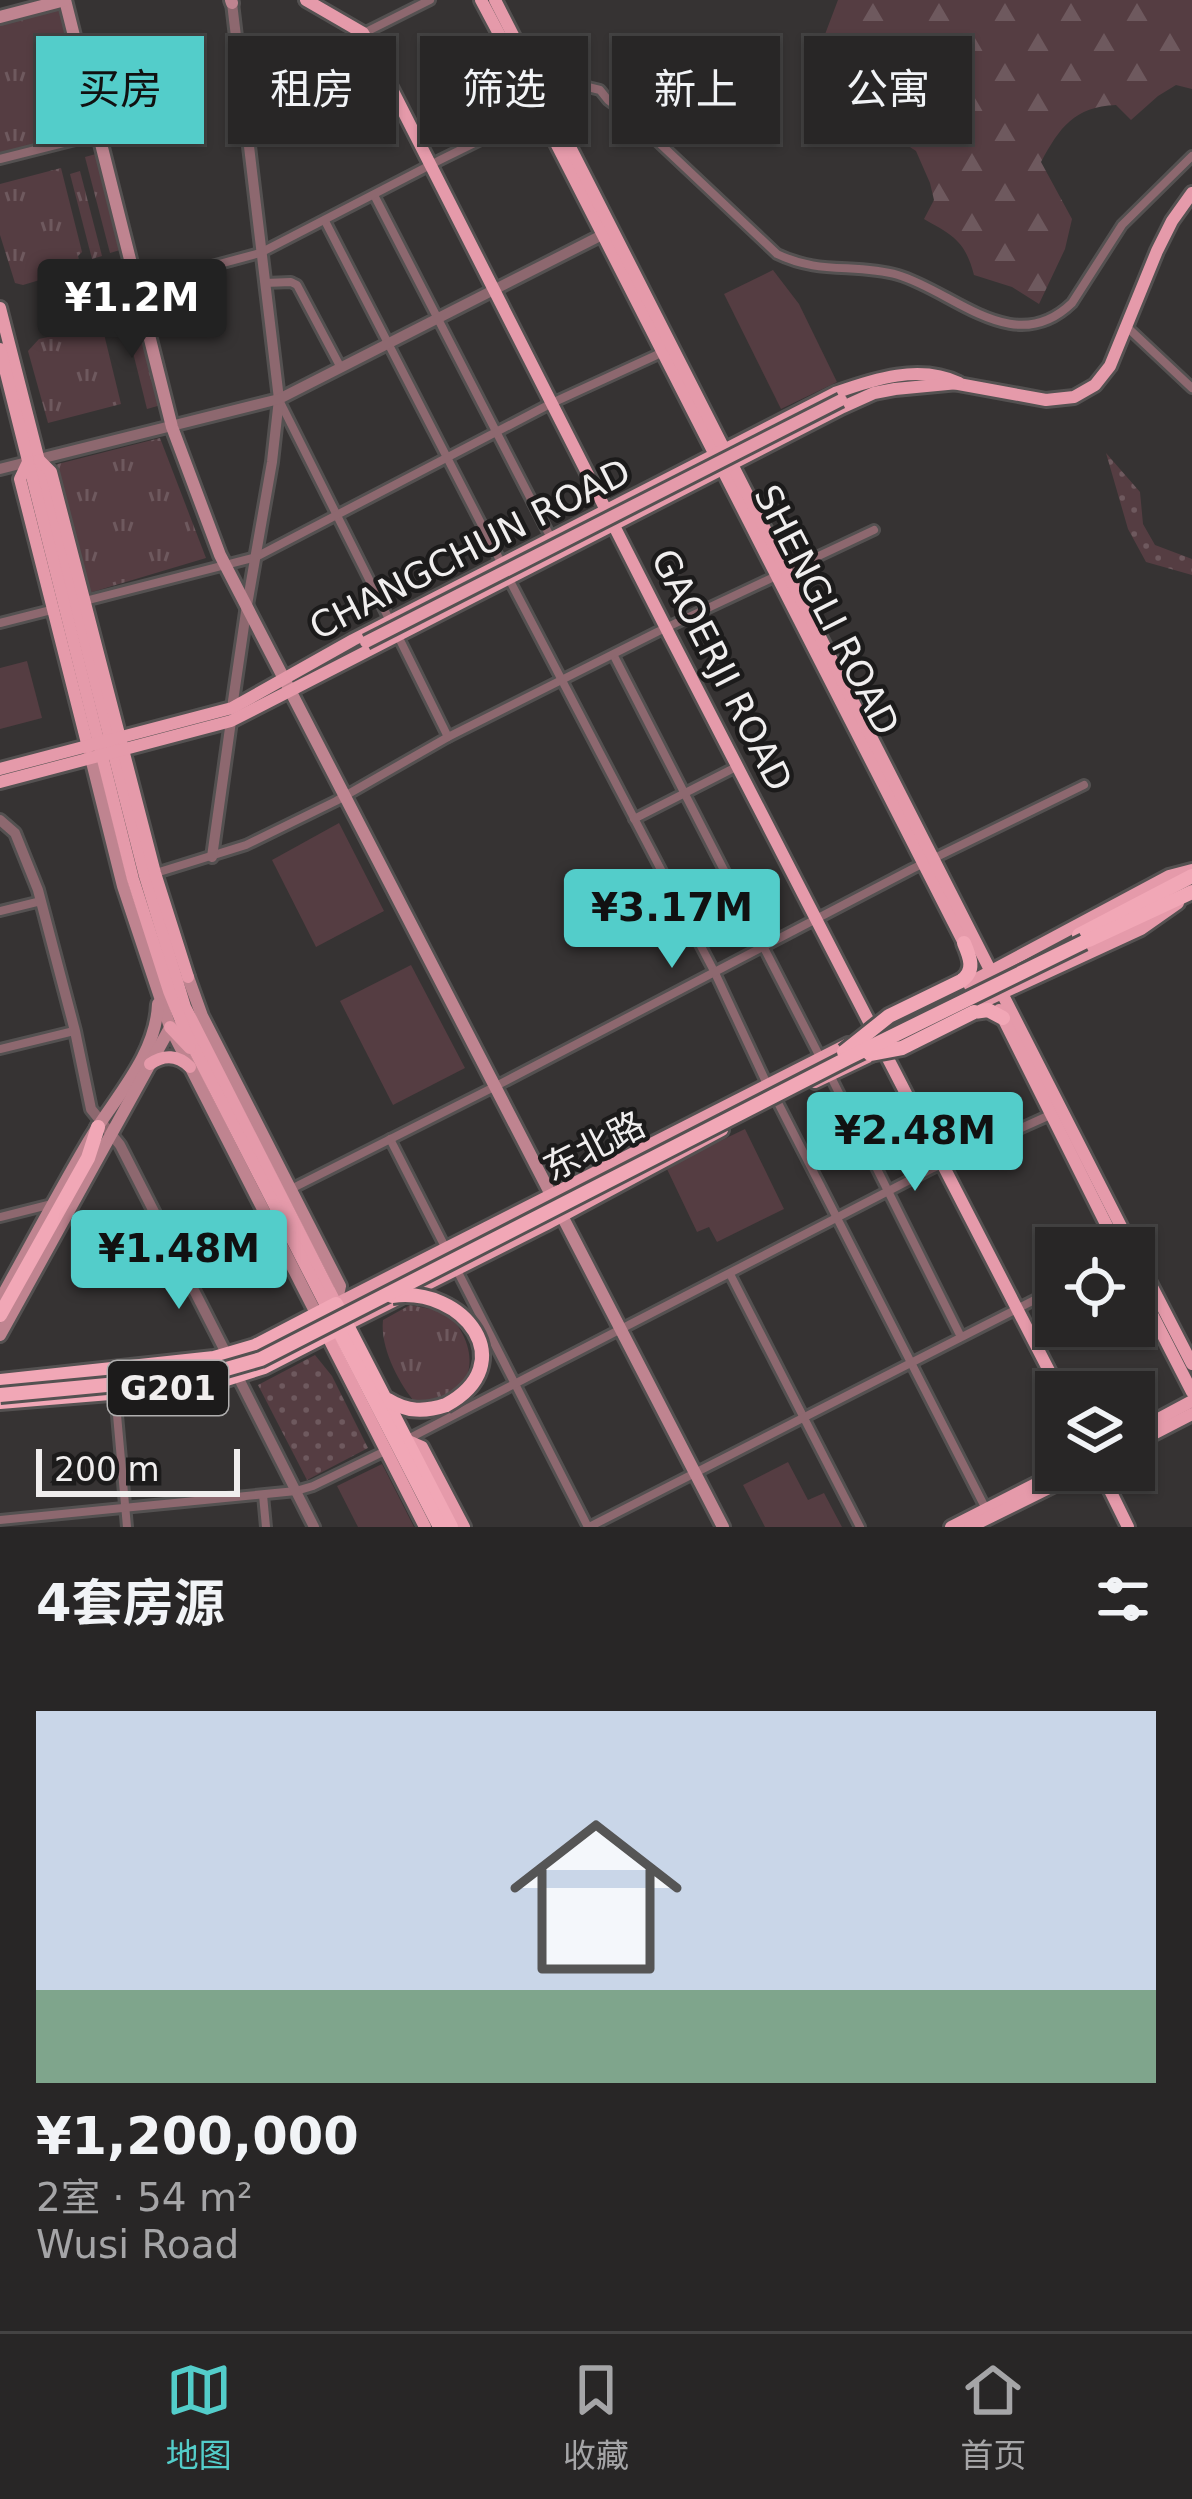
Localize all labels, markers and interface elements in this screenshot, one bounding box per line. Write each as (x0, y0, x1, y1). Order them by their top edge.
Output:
chip: 买房 (36, 36, 204, 144)
chip: 租房 (228, 36, 396, 144)
chip: 筛选 (420, 36, 588, 144)
chip: 新上 (612, 36, 780, 144)
chip: 公寓 (804, 36, 972, 144)
pin: ¥1.2M (48, 259, 216, 361)
text: ¥1.2M (64, 275, 200, 320)
street label: CHANGCHUN ROAD (303, 450, 637, 648)
street label: SHENGLI ROAD (746, 478, 908, 742)
street label: GAOERJI ROAD (643, 542, 801, 798)
pin: ¥3.17M (574, 869, 770, 971)
text: ¥3.17M (591, 885, 753, 930)
pin: ¥2.48M (817, 1092, 1013, 1194)
street label: 东北路 (537, 1103, 651, 1189)
text: ¥2.48M (834, 1108, 996, 1153)
pin: ¥1.48M (81, 1210, 277, 1312)
text: ¥1.48M (98, 1226, 260, 1271)
map controls (1035, 1227, 1155, 1491)
button: locate (1035, 1227, 1155, 1347)
road number: G201 (108, 1361, 228, 1415)
button: layers (1035, 1371, 1155, 1491)
scale bar (36, 1443, 240, 1496)
text: 200 m (54, 1450, 160, 1489)
icon: filters (1090, 1566, 1156, 1632)
text: 4套房源 (36, 1574, 225, 1633)
icon: home (488, 1789, 704, 2005)
text: ¥1,200,000 (36, 2107, 359, 2166)
text: 2室 · 54 m² (36, 2175, 253, 2220)
text: Wusi Road (36, 2222, 239, 2267)
tab: 地图 (166, 2357, 232, 2477)
tab: 收藏 (563, 2357, 629, 2477)
tab: 首页 (960, 2357, 1026, 2477)

